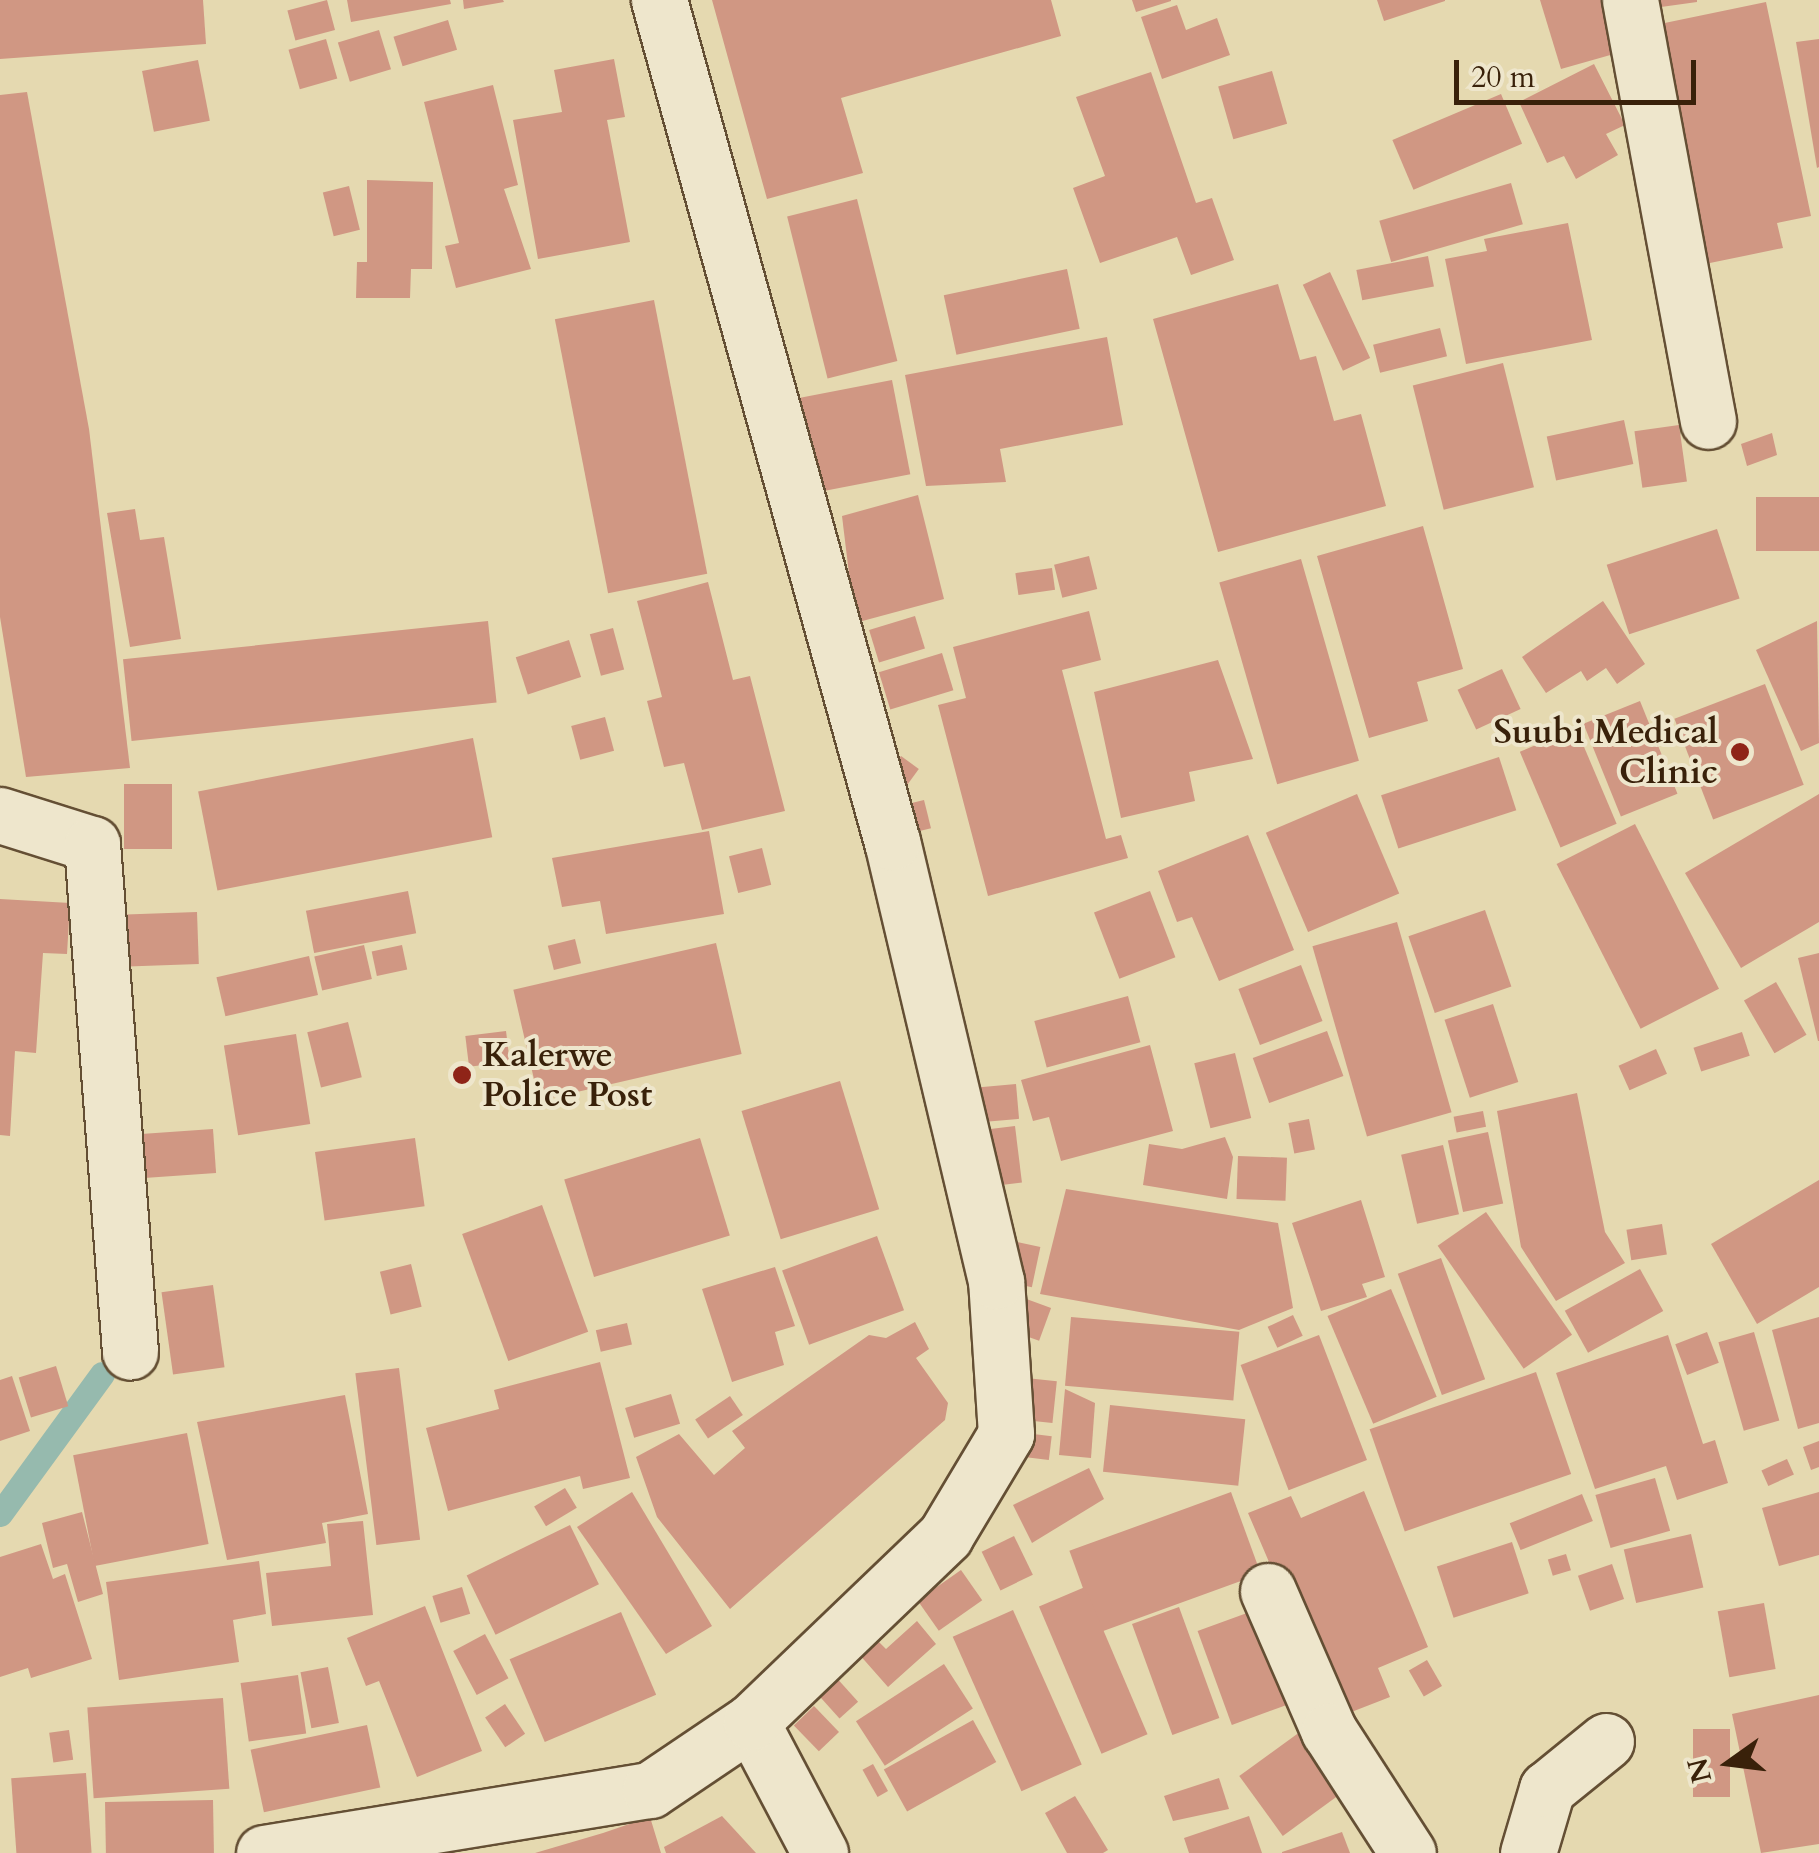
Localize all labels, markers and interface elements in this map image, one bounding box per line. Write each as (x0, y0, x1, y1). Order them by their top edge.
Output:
scale bar (1459, 40, 1702, 102)
text: 20 m (1471, 57, 1535, 98)
place label: Suubi Medical Clinic (1493, 711, 1718, 793)
marker: Suubi Medical Clinic (1727, 739, 1753, 765)
place label: Kalerwe Police Post (482, 1034, 652, 1116)
marker: Kalerwe Police Post (451, 1064, 473, 1086)
north arrow (1679, 1713, 1779, 1813)
text: N (1679, 1754, 1721, 1787)

